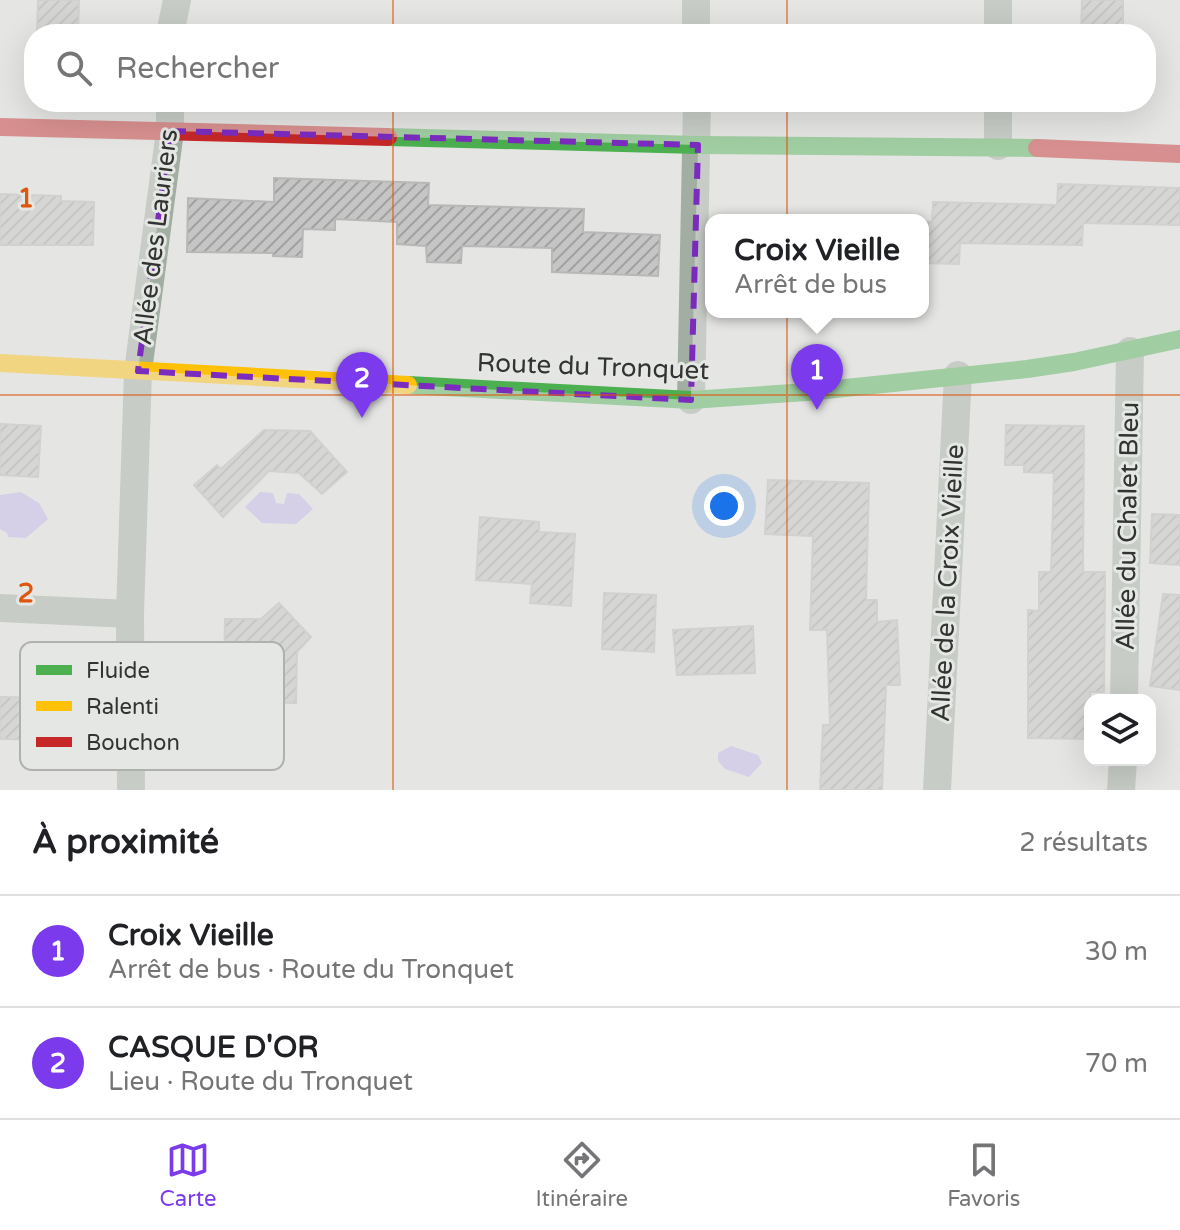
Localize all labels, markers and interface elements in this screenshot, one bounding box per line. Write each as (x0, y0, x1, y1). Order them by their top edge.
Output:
search box (24, 24, 1156, 112)
icon: search (52, 46, 96, 90)
text: Rechercher (116, 50, 279, 87)
street label: Allée des Lauriers (127, 127, 184, 347)
text: 1 (18, 183, 34, 214)
popup (705, 214, 929, 318)
text: Croix Vieille (734, 232, 900, 269)
text: Arrêt de bus (734, 269, 887, 300)
pin: 1 (791, 344, 843, 410)
street label: Route du Tronquet (476, 347, 710, 386)
pin: 2 (336, 352, 388, 418)
street label: Allée du Chalet Bleu (1110, 401, 1145, 651)
street label: Allée de la Croix Vieille (925, 444, 970, 723)
your location (704, 486, 744, 526)
text: 2 (18, 578, 34, 609)
legend (20, 642, 284, 770)
text: Fluide (86, 658, 150, 684)
text: Ralenti (86, 694, 159, 720)
map controls (1084, 694, 1156, 766)
button: layers (1084, 694, 1156, 766)
text: Bouchon (86, 730, 180, 756)
text: À proximité (32, 822, 219, 863)
text: 2 résultats (1019, 827, 1148, 858)
text: Croix Vieille (108, 917, 274, 954)
text: 1 (50, 936, 66, 967)
text: 30 m (1085, 936, 1148, 967)
text: Arrêt de bus · Route du Tronquet (108, 954, 514, 985)
text: CASQUE D'OR (108, 1029, 319, 1066)
text: 2 (50, 1048, 66, 1079)
text: 70 m (1085, 1048, 1148, 1079)
text: Lieu · Route du Tronquet (108, 1066, 413, 1097)
tab: Carte (160, 1138, 216, 1212)
tab: Itinéraire (535, 1138, 628, 1212)
tab: Favoris (947, 1138, 1020, 1212)

